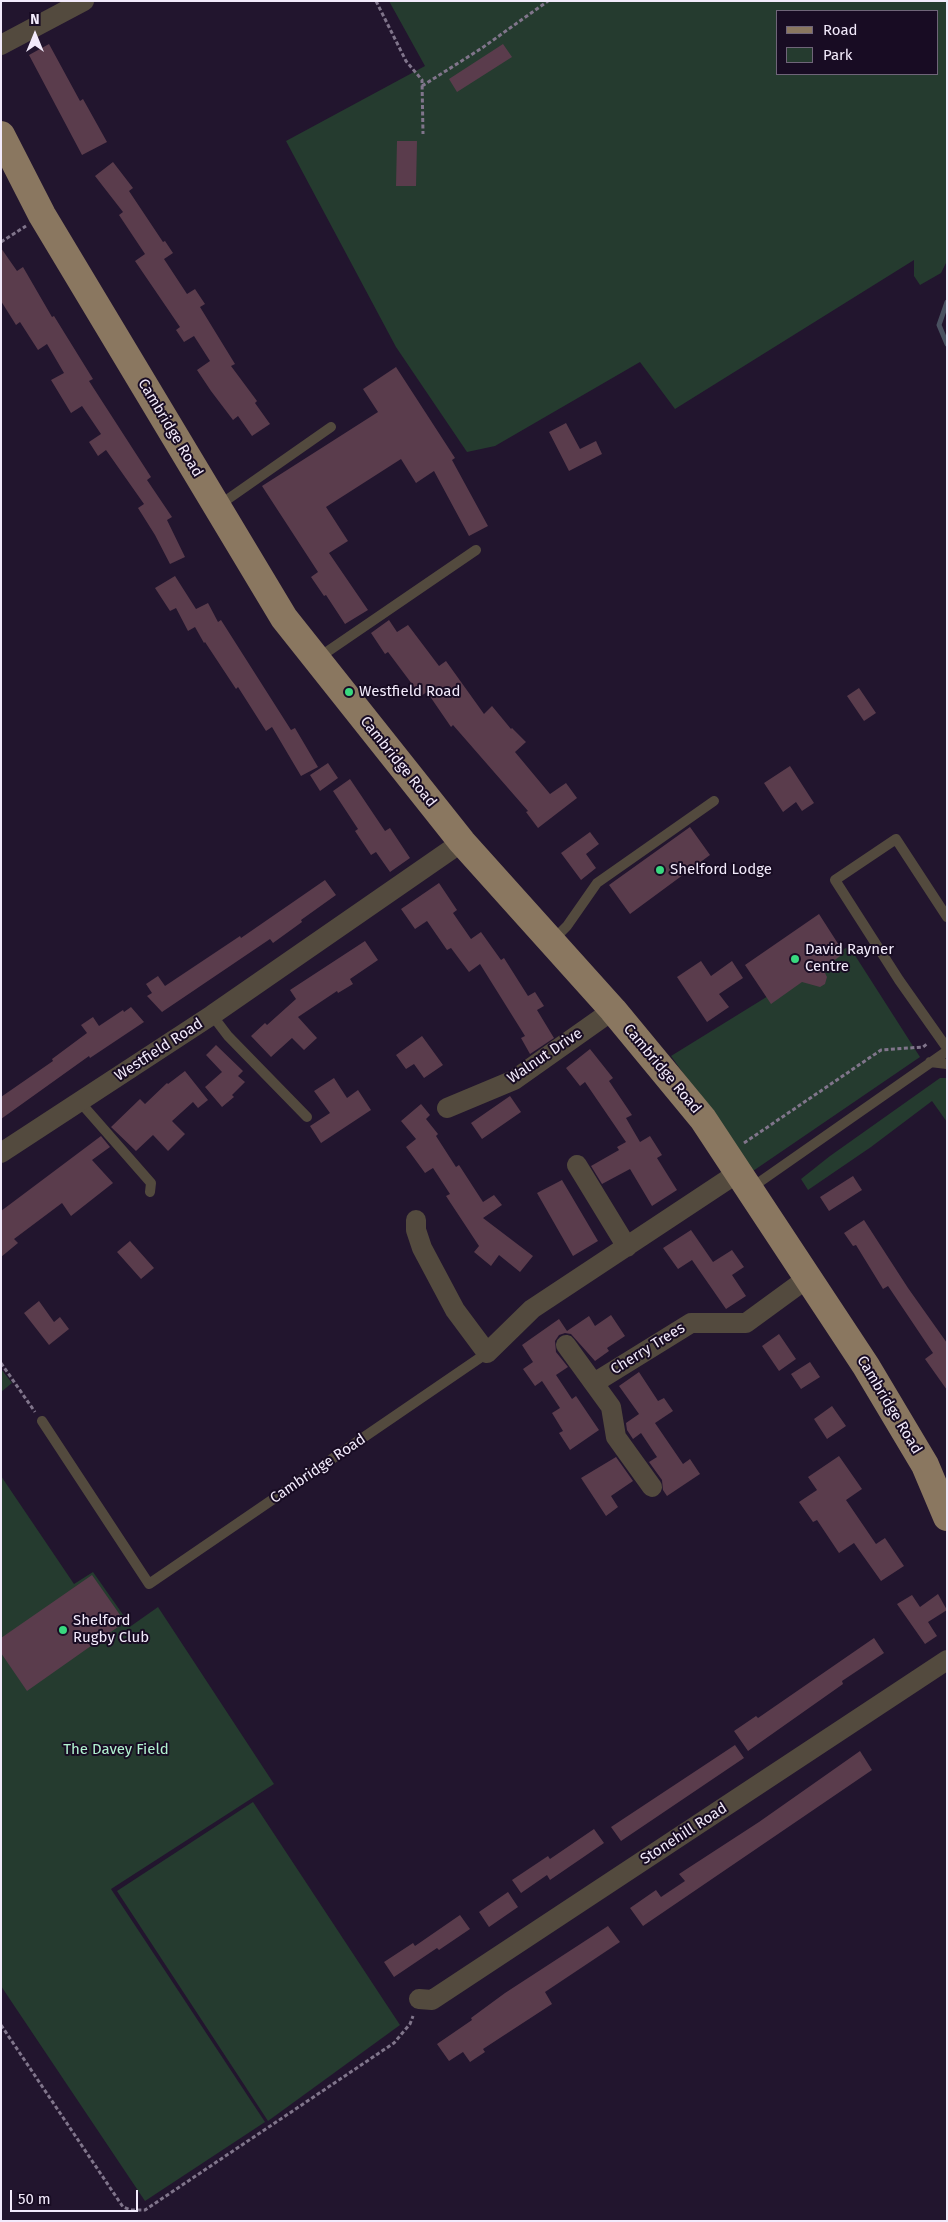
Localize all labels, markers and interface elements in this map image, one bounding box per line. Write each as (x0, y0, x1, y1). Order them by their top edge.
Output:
north arrow (10, 10, 60, 60)
legend (776, 10, 938, 75)
text: N (30, 11, 40, 28)
text: Road (823, 21, 858, 39)
text: Park (823, 46, 853, 64)
street label: Cambridge Road (134, 376, 206, 480)
place label: Westfield Road (359, 683, 460, 701)
marker: Westfield Road (343, 686, 355, 698)
street label: Cambridge Road (356, 713, 440, 811)
place label: Shelford Lodge (670, 861, 772, 879)
marker: Shelford Lodge (654, 864, 666, 876)
place label: David Rayner Centre (805, 941, 894, 976)
marker: David Rayner Centre (789, 953, 801, 965)
street label: Westfield Road (112, 1015, 206, 1085)
street label: Cambridge Road (619, 1021, 705, 1117)
street label: Walnut Drive (504, 1024, 586, 1088)
street label: Cherry Trees (608, 1319, 688, 1379)
street label: Cambridge Road (853, 1353, 925, 1457)
street label: Cambridge Road (267, 1430, 369, 1508)
place label: Shelford Rugby Club (73, 1612, 149, 1647)
marker: Shelford Rugby Club (57, 1624, 69, 1636)
park label: The Davey Field (63, 1741, 169, 1759)
street label: Stonehill Road (637, 1799, 731, 1869)
scale bar (12, 2180, 140, 2212)
text: 50 m (18, 2190, 51, 2208)

